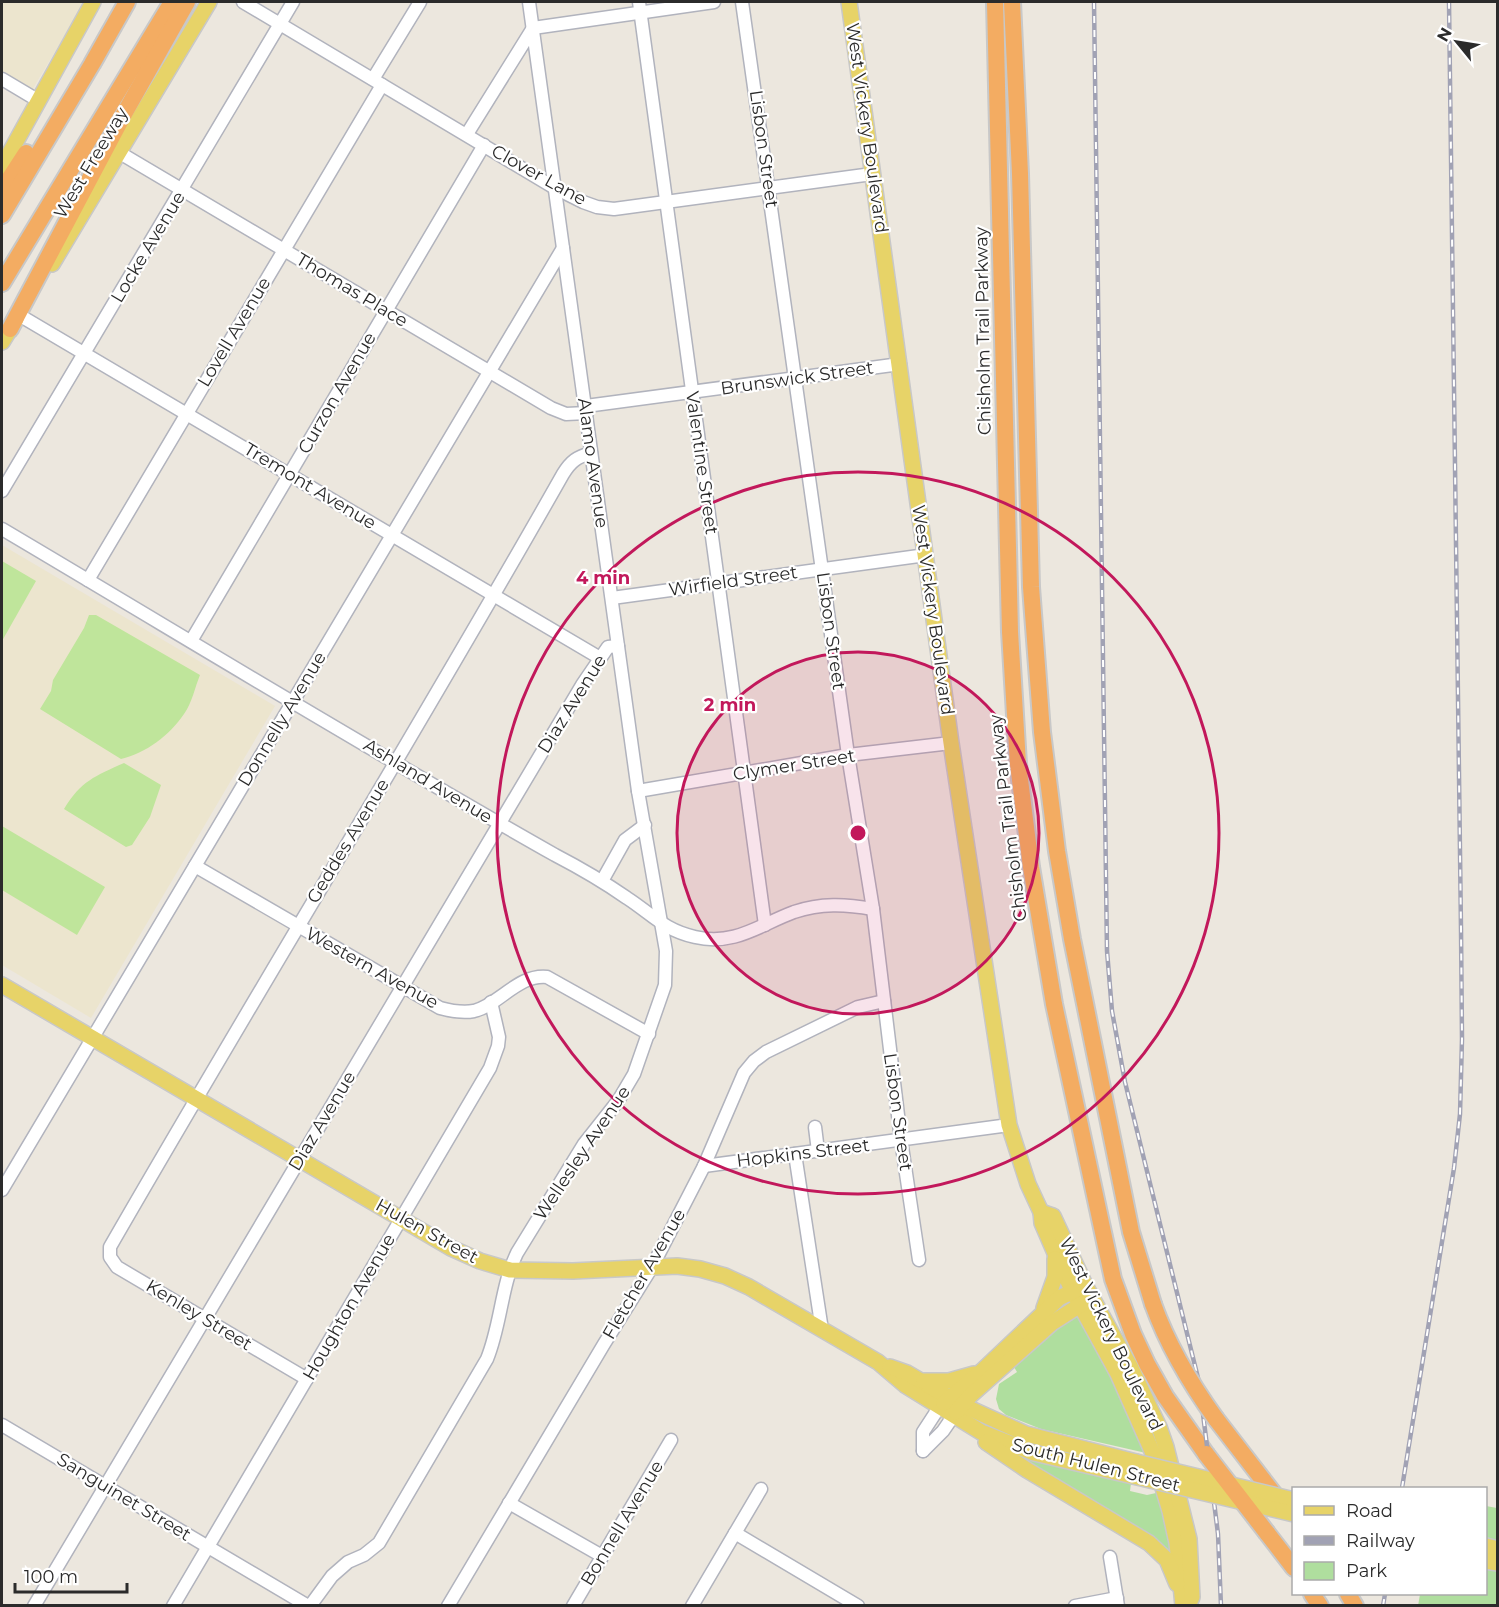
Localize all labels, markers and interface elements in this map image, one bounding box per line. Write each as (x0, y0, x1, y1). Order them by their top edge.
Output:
north arrow (1427, 12, 1487, 72)
street label: West Vickery Boulevard (841, 21, 893, 235)
text: N (1433, 24, 1456, 45)
street label: Lisbon Street (745, 89, 783, 209)
street label: West Freeway (49, 103, 133, 223)
street label: Clover Lane (488, 140, 590, 210)
street label: Locke Avenue (106, 187, 190, 307)
street label: Chisholm Trail Parkway (970, 226, 996, 435)
street label: Thomas Place (292, 248, 412, 332)
street label: Lovell Avenue (193, 273, 275, 391)
street label: Curzon Avenue (293, 328, 381, 458)
street label: Brunswick Street (719, 356, 875, 400)
street label: Valentine Street (681, 390, 723, 536)
street label: Alamo Avenue (573, 396, 613, 530)
street label: Tremont Avenue (240, 438, 380, 534)
street label: West Vickery Boulevard (907, 503, 959, 717)
street label: Wirfield Street (667, 561, 799, 601)
text: 4 min (576, 567, 630, 589)
street label: Lisbon Street (812, 571, 850, 691)
street label: Donnelly Avenue (233, 647, 331, 790)
street label: Diaz Avenue (533, 651, 611, 757)
text: 2 min (704, 694, 756, 716)
street label: Chisholm Trail Parkway (984, 713, 1032, 923)
street label: Ashland Avenue (360, 734, 496, 828)
street label: Clymer Street (731, 744, 857, 786)
street label: Geddes Avenue (302, 775, 394, 907)
centre of rings (848, 823, 868, 843)
street label: Western Avenue (302, 922, 442, 1014)
street label: Lisbon Street (879, 1052, 917, 1172)
street label: Diaz Avenue (284, 1067, 360, 1175)
street label: Wellesley Avenue (529, 1082, 635, 1224)
street label: Hopkins Street (735, 1134, 871, 1172)
street label: Hulen Street (372, 1194, 482, 1268)
street label: Fletcher Avenue (598, 1205, 690, 1343)
street label: Houghton Avenue (298, 1230, 400, 1384)
street label: West Vickery Boulevard (1055, 1234, 1167, 1434)
street label: Kenley Street (142, 1275, 256, 1355)
street label: South Hulen Street (1010, 1433, 1182, 1497)
street label: Sanguinet Street (53, 1448, 195, 1546)
street label: Bonnell Avenue (576, 1456, 668, 1590)
legend (1292, 1487, 1487, 1595)
text: Road (1346, 1500, 1393, 1522)
text: Railway (1346, 1530, 1415, 1552)
scale bar (15, 1556, 128, 1594)
text: Park (1346, 1560, 1387, 1582)
text: 100 m (24, 1566, 78, 1588)

